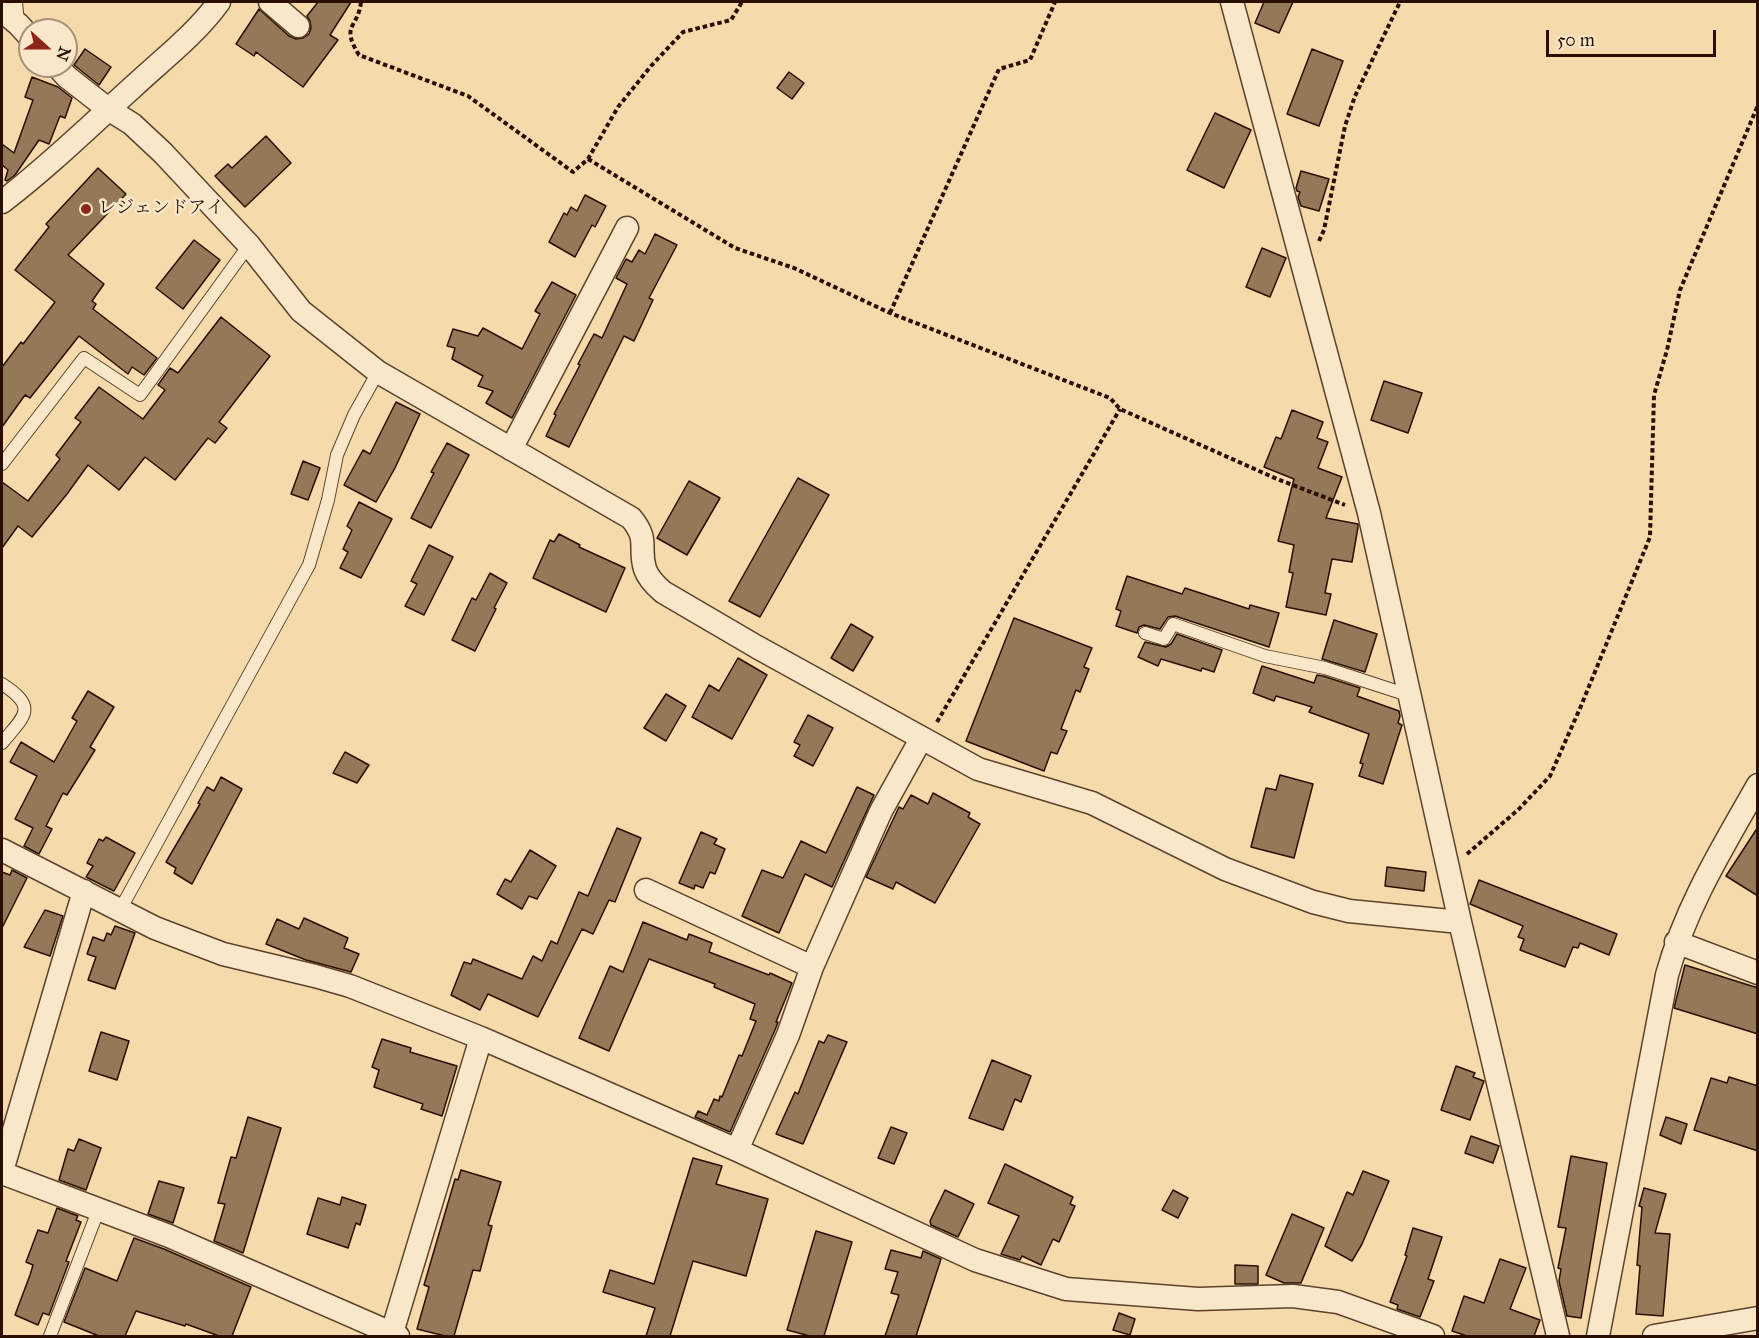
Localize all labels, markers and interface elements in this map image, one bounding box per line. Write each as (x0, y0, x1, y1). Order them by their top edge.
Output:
north arrow (18, 18, 78, 78)
scale bar (1549, 18, 1718, 56)
text: 50 m (1557, 29, 1595, 51)
text: N (52, 44, 75, 64)
place label: レジェンドアイ (98, 198, 224, 220)
marker: レジェンドアイ (79, 202, 93, 216)

